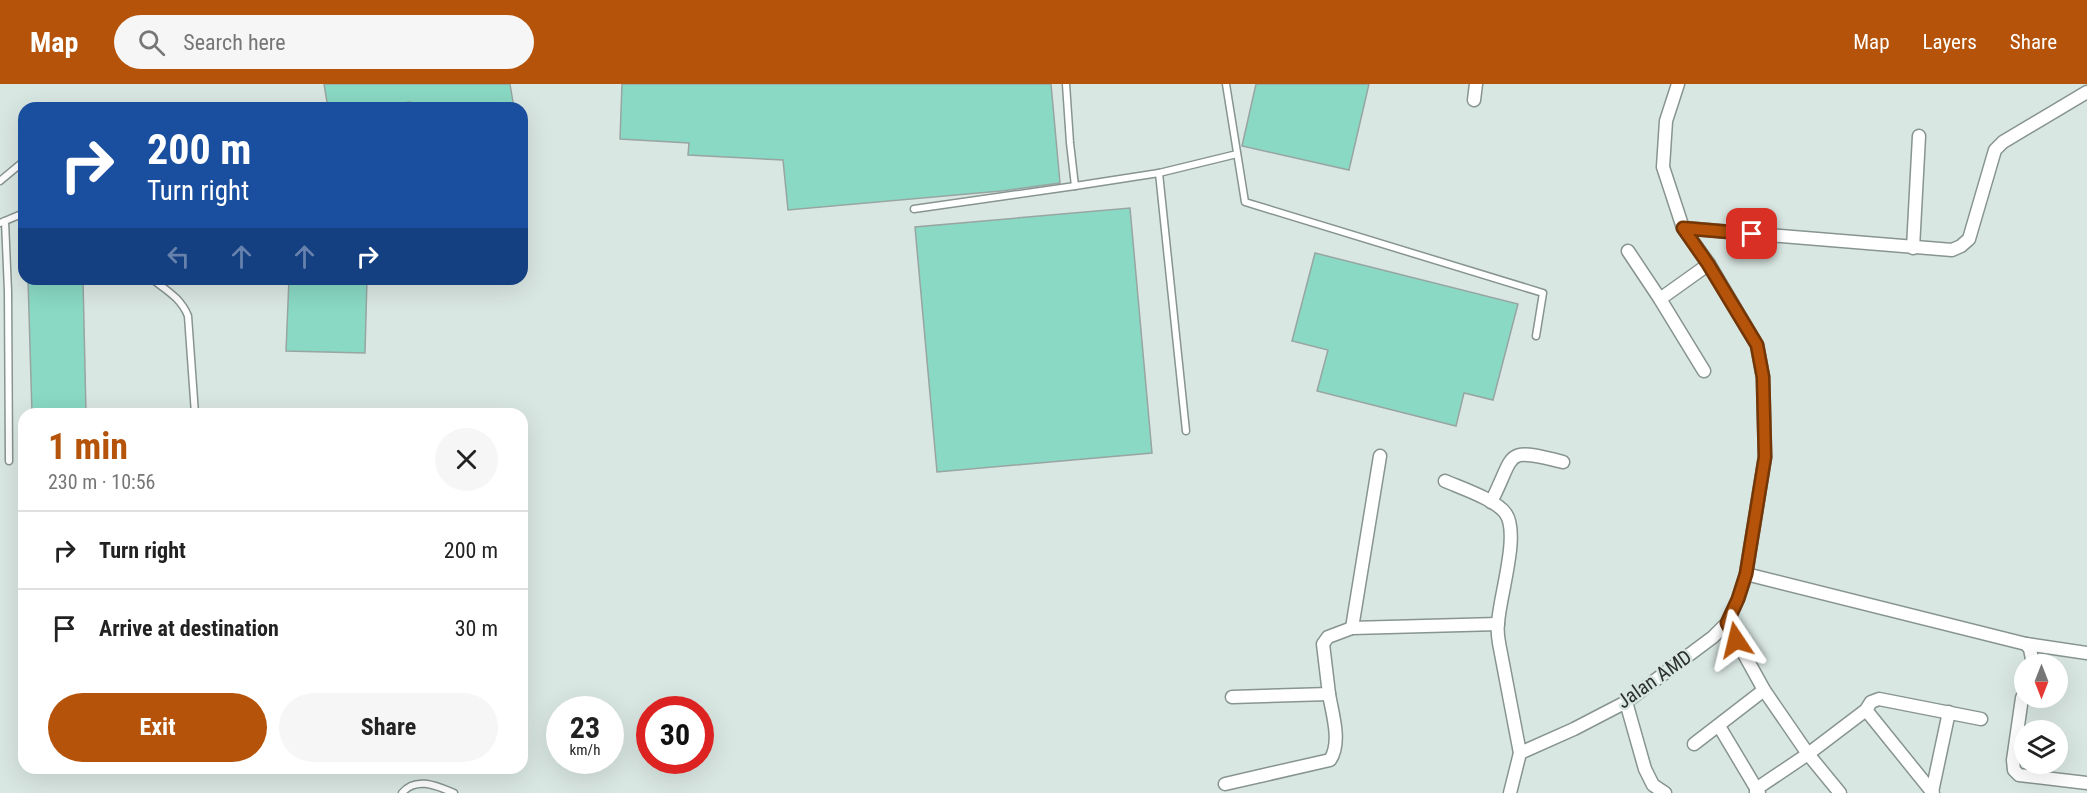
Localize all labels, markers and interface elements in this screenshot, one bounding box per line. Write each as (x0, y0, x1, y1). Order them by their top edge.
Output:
search box (114, 15, 534, 69)
text: Map (30, 26, 78, 59)
icon: search (135, 26, 168, 59)
text: Search here (183, 30, 286, 55)
text: Map (1853, 30, 1890, 54)
text: Layers (1923, 30, 1977, 54)
text: Share (2010, 30, 2057, 54)
text: 200 m (147, 125, 252, 174)
icon: right (48, 126, 126, 204)
text: Turn right (147, 175, 249, 207)
pin (1726, 208, 1777, 259)
icon: arrive (1735, 217, 1768, 250)
icon: left (162, 240, 195, 273)
icon: ahead (225, 240, 258, 273)
icon: ahead (288, 240, 321, 273)
icon: right (351, 240, 384, 273)
text: 1 min (48, 426, 128, 468)
button: close (435, 428, 498, 491)
text: 230 m · 10:56 (48, 470, 155, 494)
icon: right (48, 534, 81, 567)
text: Turn right (99, 538, 186, 563)
text: 200 m (444, 538, 498, 563)
position arrow (1704, 608, 1768, 672)
icon: arrive (48, 612, 81, 645)
text: Arrive at destination (99, 616, 279, 641)
text: 30 m (455, 616, 498, 641)
street label: Jalan AMD (1612, 645, 1696, 713)
north arrow (2014, 654, 2068, 708)
map controls (2014, 654, 2068, 774)
button: Exit (48, 693, 267, 762)
button: Share (279, 693, 498, 762)
speed limit sign: 30 (636, 696, 714, 774)
text: 23 (570, 710, 600, 745)
button: layers (2014, 720, 2068, 774)
text: km/h (570, 741, 600, 759)

